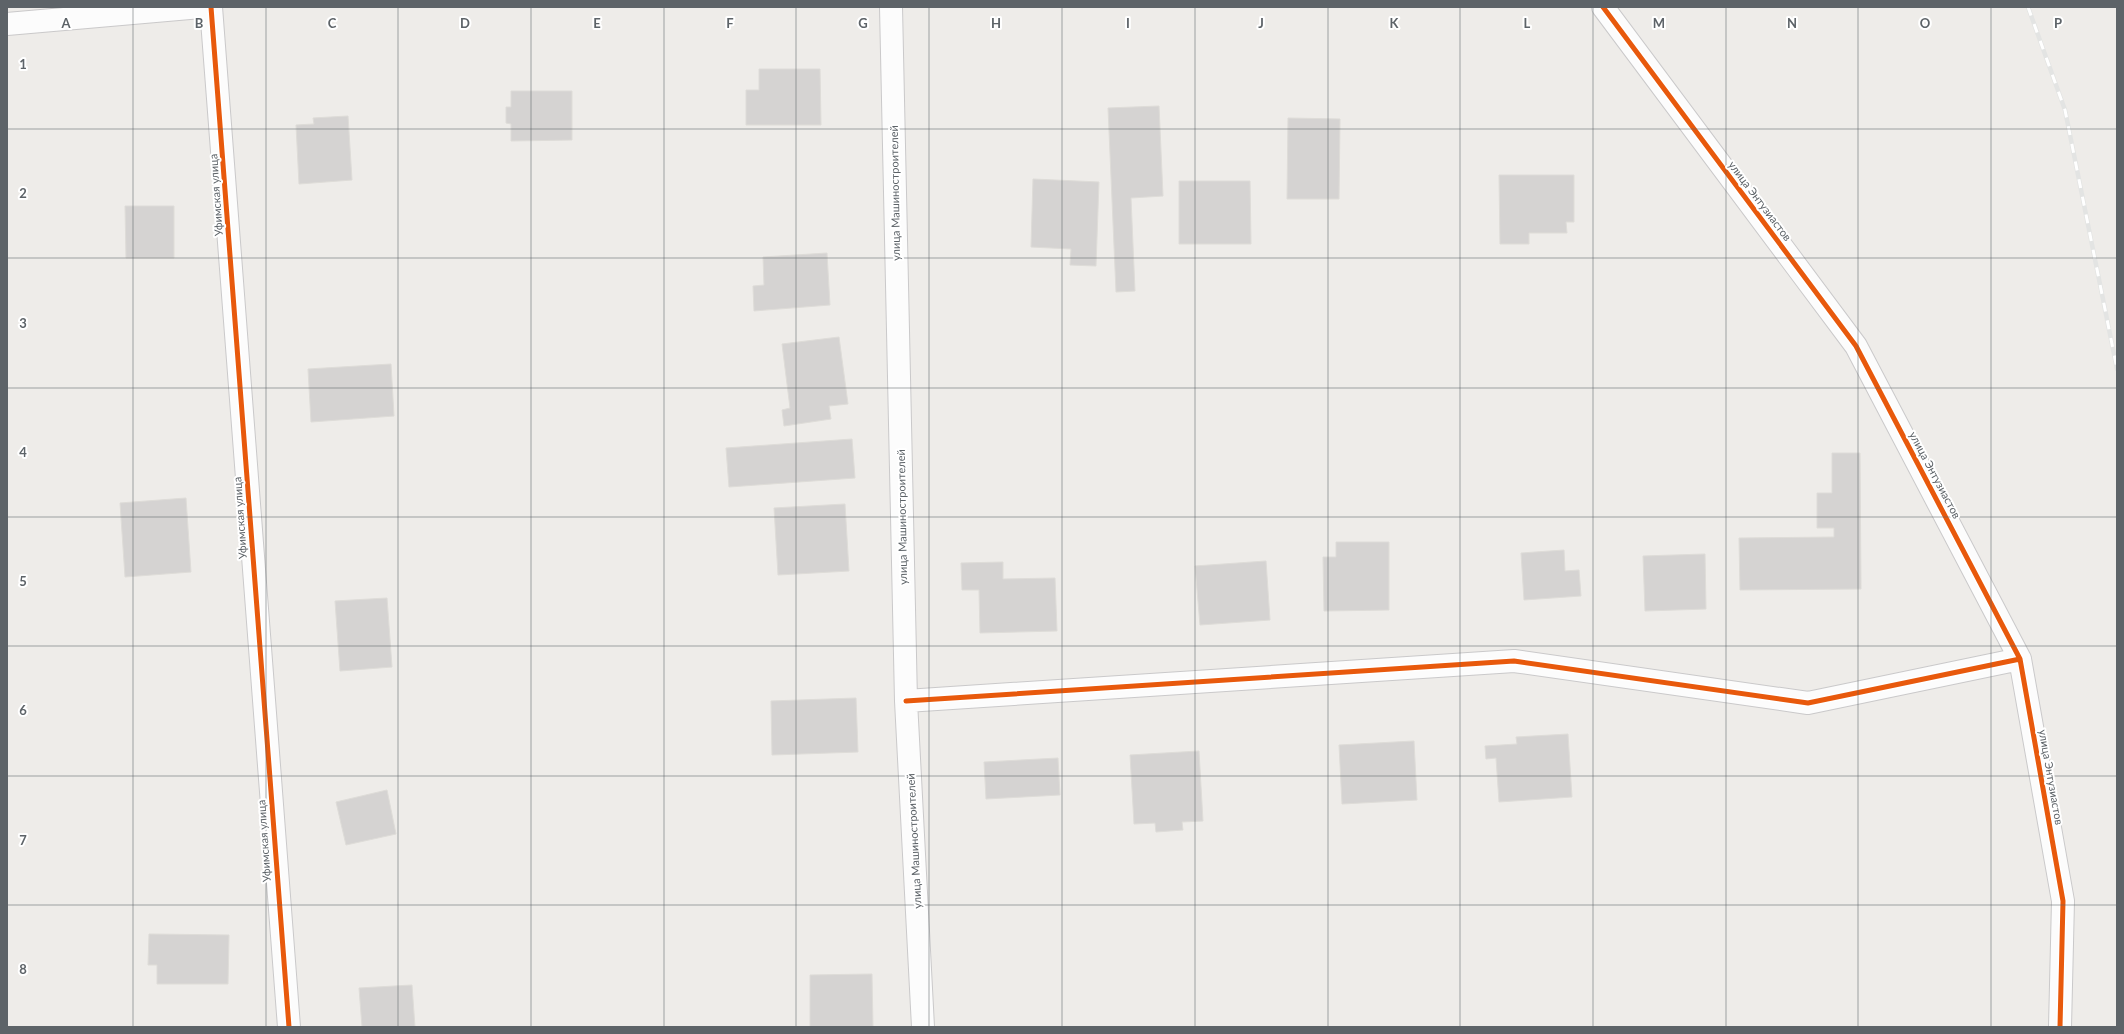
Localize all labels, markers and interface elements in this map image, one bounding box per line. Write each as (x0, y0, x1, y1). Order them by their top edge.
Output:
text: A (60, 15, 71, 31)
text: B (195, 15, 204, 31)
text: C (328, 15, 337, 31)
text: D (460, 15, 470, 31)
text: E (593, 15, 601, 31)
text: F (726, 15, 734, 31)
text: G (858, 15, 868, 31)
text: H (991, 15, 1001, 31)
text: I (1126, 15, 1130, 31)
text: J (1258, 15, 1264, 31)
text: K (1390, 15, 1400, 31)
text: L (1524, 15, 1531, 31)
text: M (1653, 15, 1665, 31)
text: N (1787, 15, 1797, 31)
text: O (1920, 15, 1931, 31)
text: P (2054, 15, 2062, 31)
text: 1 (19, 56, 27, 72)
street label: улица Машиностроителей (887, 125, 902, 261)
street label: Уфимская улица (206, 153, 225, 237)
street label: улица Энтузиастов (1726, 158, 1795, 243)
text: 2 (19, 185, 27, 201)
text: 3 (19, 315, 27, 331)
street label: улица Энтузиастов (1907, 429, 1964, 520)
text: 4 (19, 444, 27, 460)
street label: улица Машиностроителей (894, 449, 909, 585)
street label: Уфимская улица (230, 476, 249, 560)
text: 5 (19, 573, 27, 589)
text: 6 (19, 702, 27, 718)
street label: улица Энтузиастов (2037, 728, 2066, 826)
street label: улица Машиностроителей (903, 773, 924, 909)
street label: Уфимская улица (254, 799, 273, 883)
text: 7 (19, 832, 27, 848)
text: 8 (19, 961, 27, 977)

